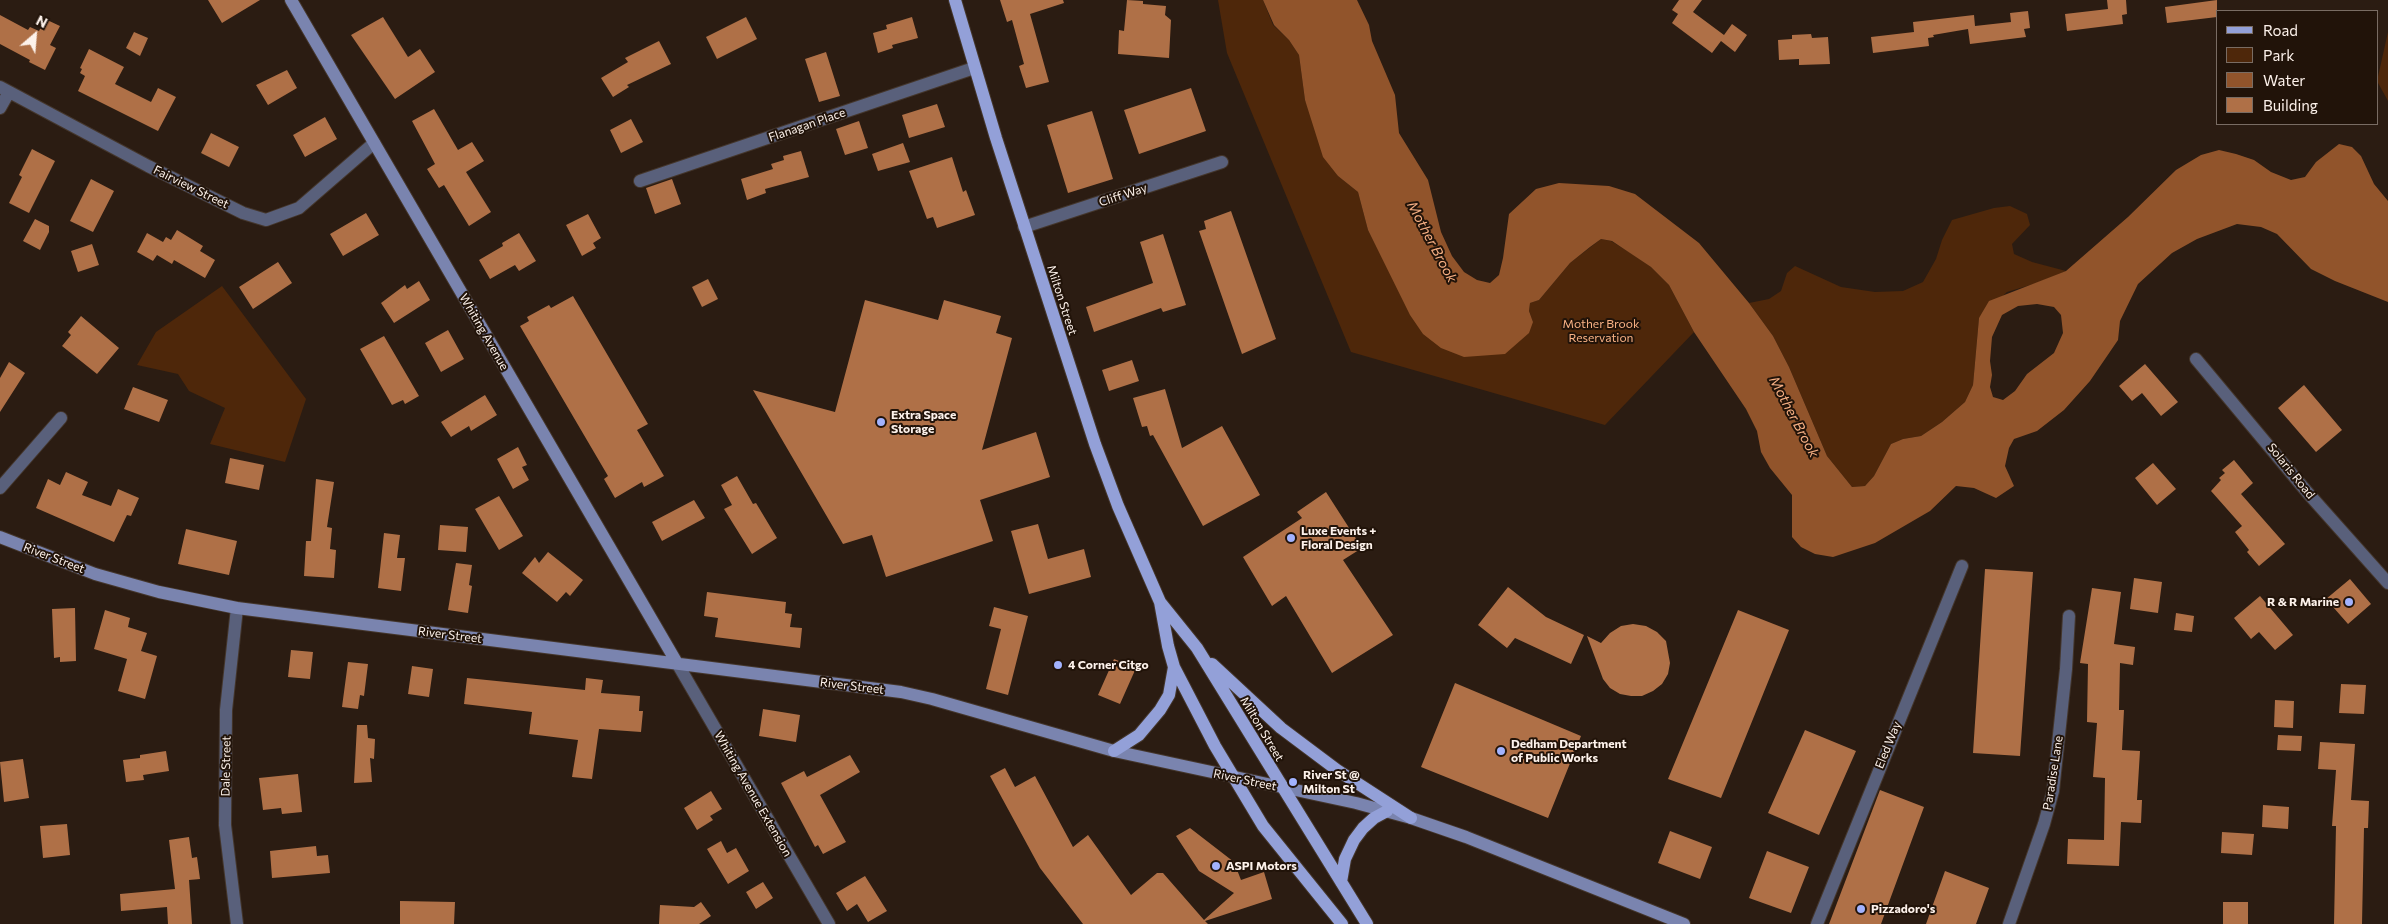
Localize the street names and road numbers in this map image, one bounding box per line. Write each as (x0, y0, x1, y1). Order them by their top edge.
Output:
street label: Flanagan Place (767, 105, 847, 145)
street label: Fairview Street (151, 163, 231, 211)
street label: Cliff Way (1097, 180, 1149, 210)
street label: Milton Street (1044, 263, 1080, 337)
street label: Whiting Avenue (456, 291, 512, 373)
street label: Solaris Road (2264, 440, 2318, 502)
street label: River Street (21, 540, 87, 576)
street label: River Street (417, 624, 483, 646)
street label: River Street (819, 675, 885, 697)
street label: Milton Street (1237, 694, 1287, 764)
street label: Eled Way (1872, 719, 1904, 771)
street label: Whiting Avenue Extension (711, 729, 795, 859)
street label: Paradise Lane (2040, 735, 2066, 811)
street label: Dale Street (218, 736, 234, 796)
street label: River Street (1212, 766, 1278, 794)

